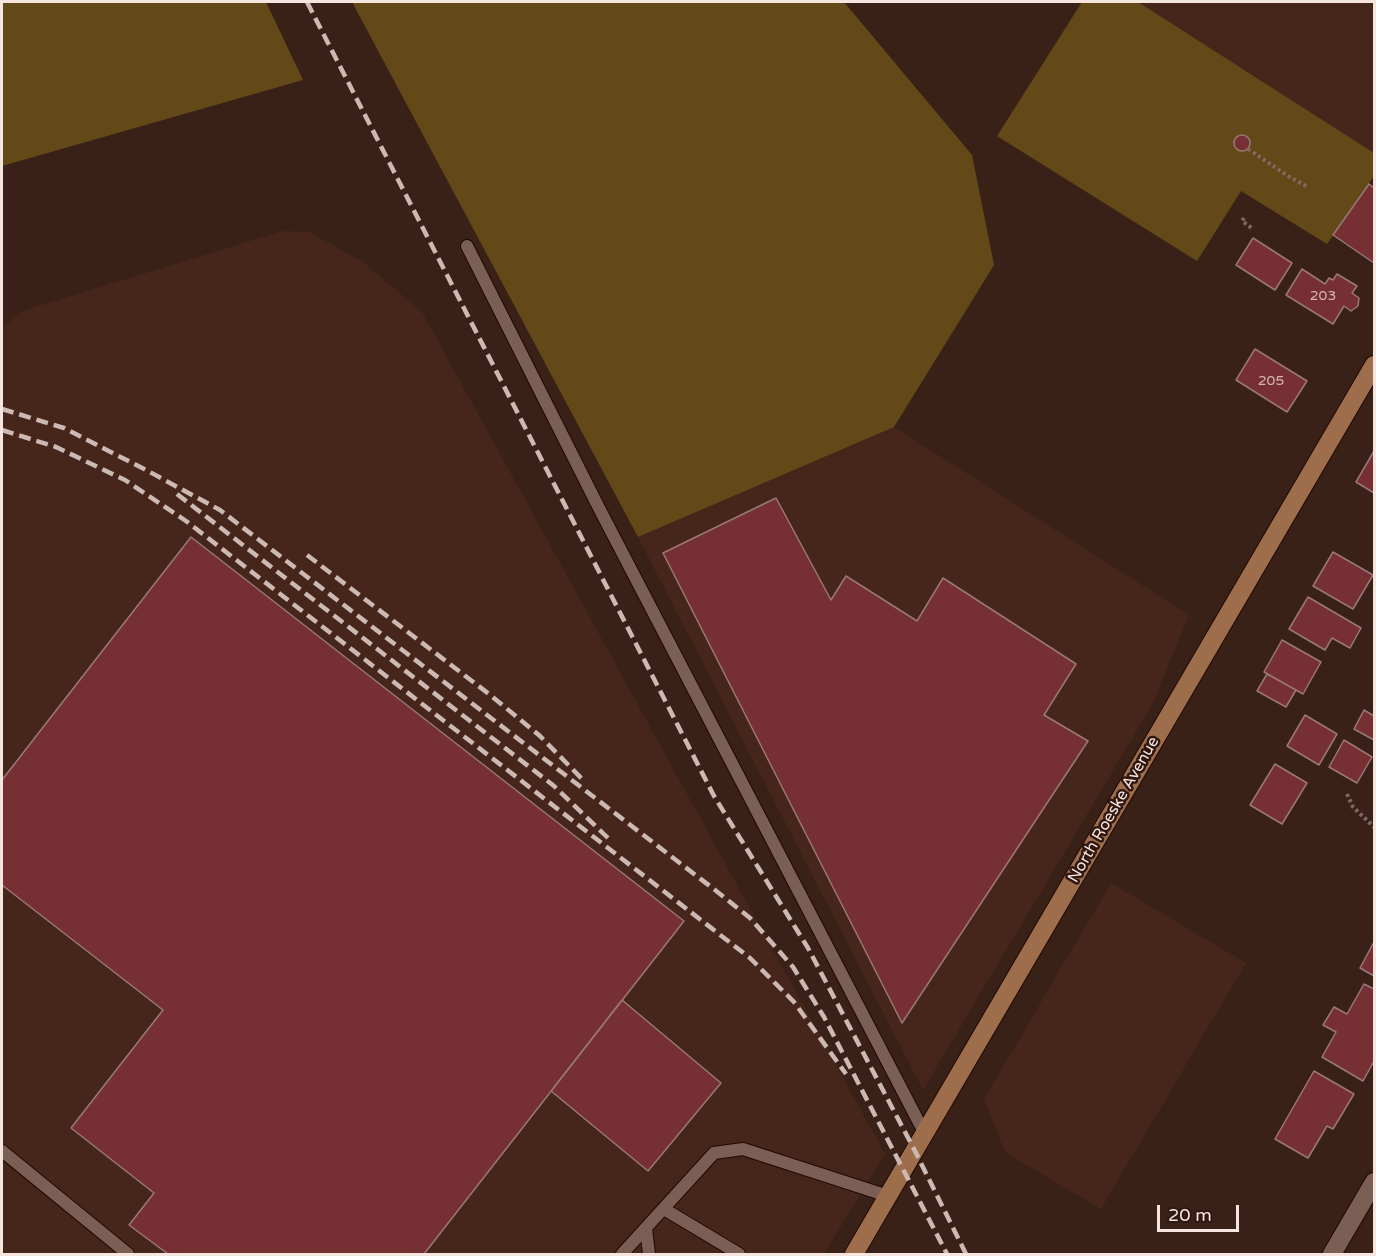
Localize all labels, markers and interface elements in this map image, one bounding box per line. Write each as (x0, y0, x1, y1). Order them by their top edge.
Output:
house number: 203 (1310, 288, 1336, 304)
house number: 205 (1258, 373, 1284, 389)
street label: North Roeske Avenue (1064, 734, 1164, 886)
scale bar (1160, 1193, 1242, 1231)
text: 20 m (1168, 1204, 1212, 1226)

